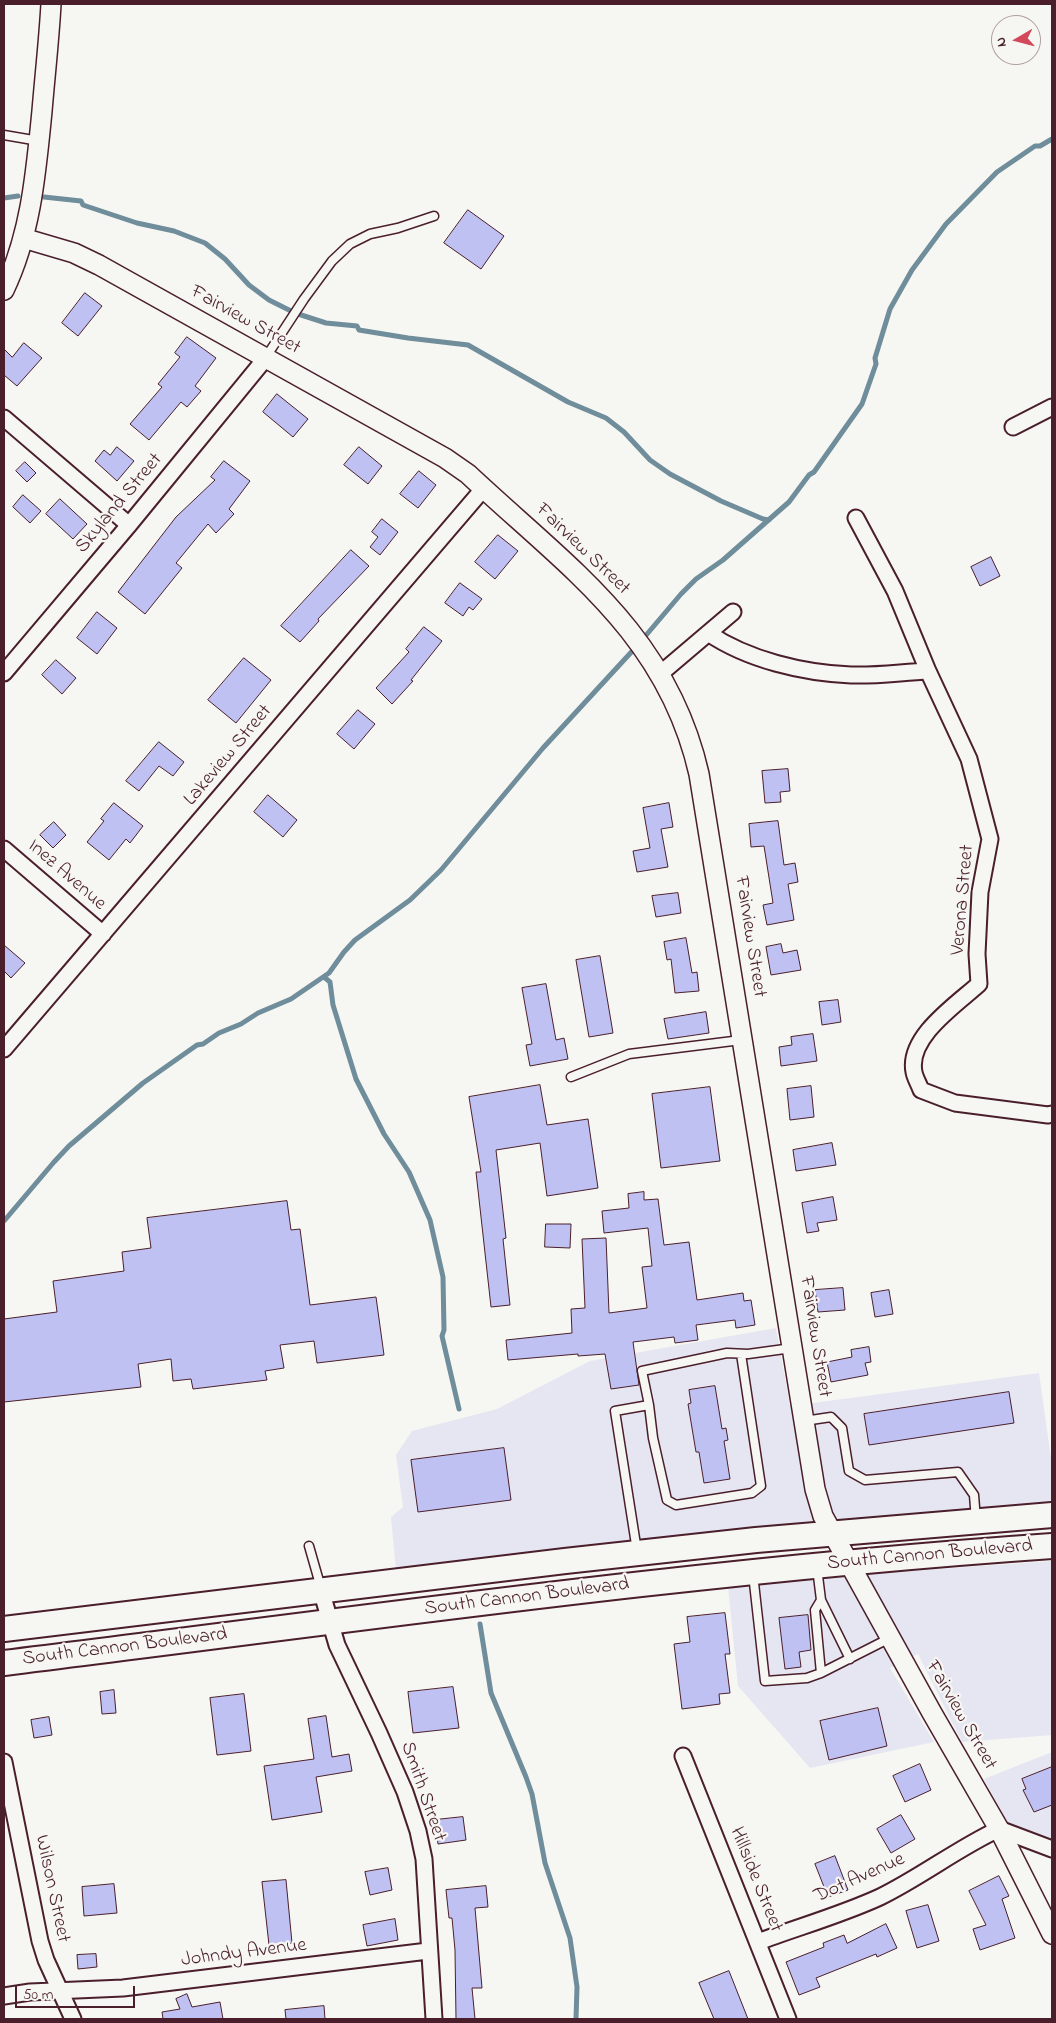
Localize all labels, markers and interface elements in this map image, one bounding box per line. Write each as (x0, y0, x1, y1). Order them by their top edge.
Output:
north arrow (991, 15, 1041, 65)
text: N (991, 36, 1013, 48)
street label: Fairview Street (186, 281, 304, 361)
street label: Skyland Street (71, 449, 169, 559)
street label: Fairview Street (530, 499, 634, 601)
street label: Lakeview Street (180, 701, 278, 811)
street label: Inez Avenue (22, 835, 110, 917)
street label: Verona Street (947, 844, 981, 956)
street label: Fairview Street (728, 875, 770, 999)
street label: Fairview Street (793, 1275, 835, 1399)
street label: South Cannon Boulevard (826, 1535, 1034, 1577)
street label: South Cannon Boulevard (423, 1574, 631, 1622)
street label: South Cannon Boulevard (21, 1624, 229, 1672)
street label: Fairview Street (919, 1657, 1001, 1775)
street label: Smith Street (394, 1739, 450, 1845)
street label: Hillside Street (723, 1824, 787, 1936)
street label: Wilson Street (28, 1833, 74, 1945)
street label: Dot Avenue (811, 1848, 909, 1910)
street label: Johndy Avenue (180, 1934, 308, 1974)
scale bar (18, 1976, 138, 2008)
text: 50 m (23, 1984, 53, 2006)

